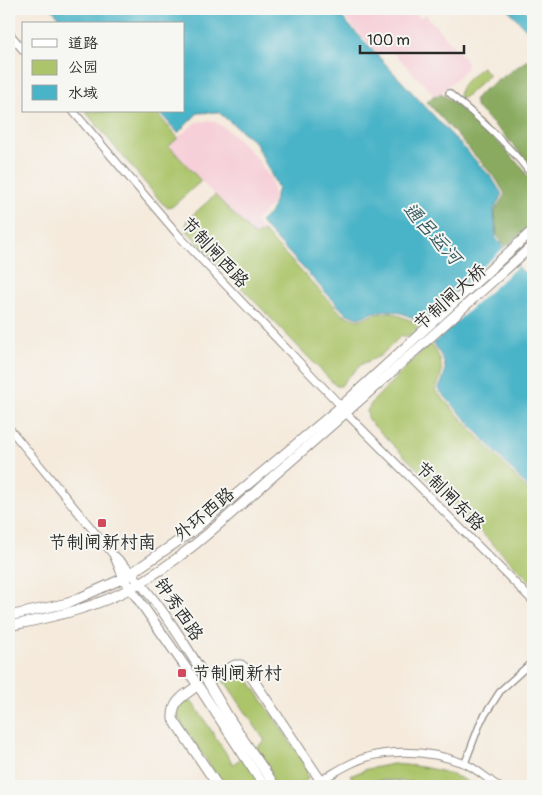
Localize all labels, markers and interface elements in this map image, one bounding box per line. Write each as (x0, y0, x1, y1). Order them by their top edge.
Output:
legend (22, 22, 185, 112)
scale bar (360, 22, 463, 54)
text: 100 m (367, 31, 410, 50)
text: 道路 (68, 34, 98, 53)
text: 公园 (68, 58, 98, 77)
text: 水域 (68, 84, 98, 103)
water label: 通吕运河 (398, 197, 469, 272)
street label: 节制闸西路 (176, 212, 254, 293)
street label: 节制闸大桥 (409, 259, 491, 336)
street label: 节制闸东路 (410, 456, 490, 536)
street label: 外环西路 (169, 482, 239, 546)
marker: 节制闸新村南 (96, 517, 108, 529)
place label: 节制闸新村南 (48, 531, 156, 554)
street label: 钟秀西路 (149, 573, 208, 646)
place label: 节制闸新村 (192, 662, 282, 685)
marker: 节制闸新村 (176, 667, 188, 679)

